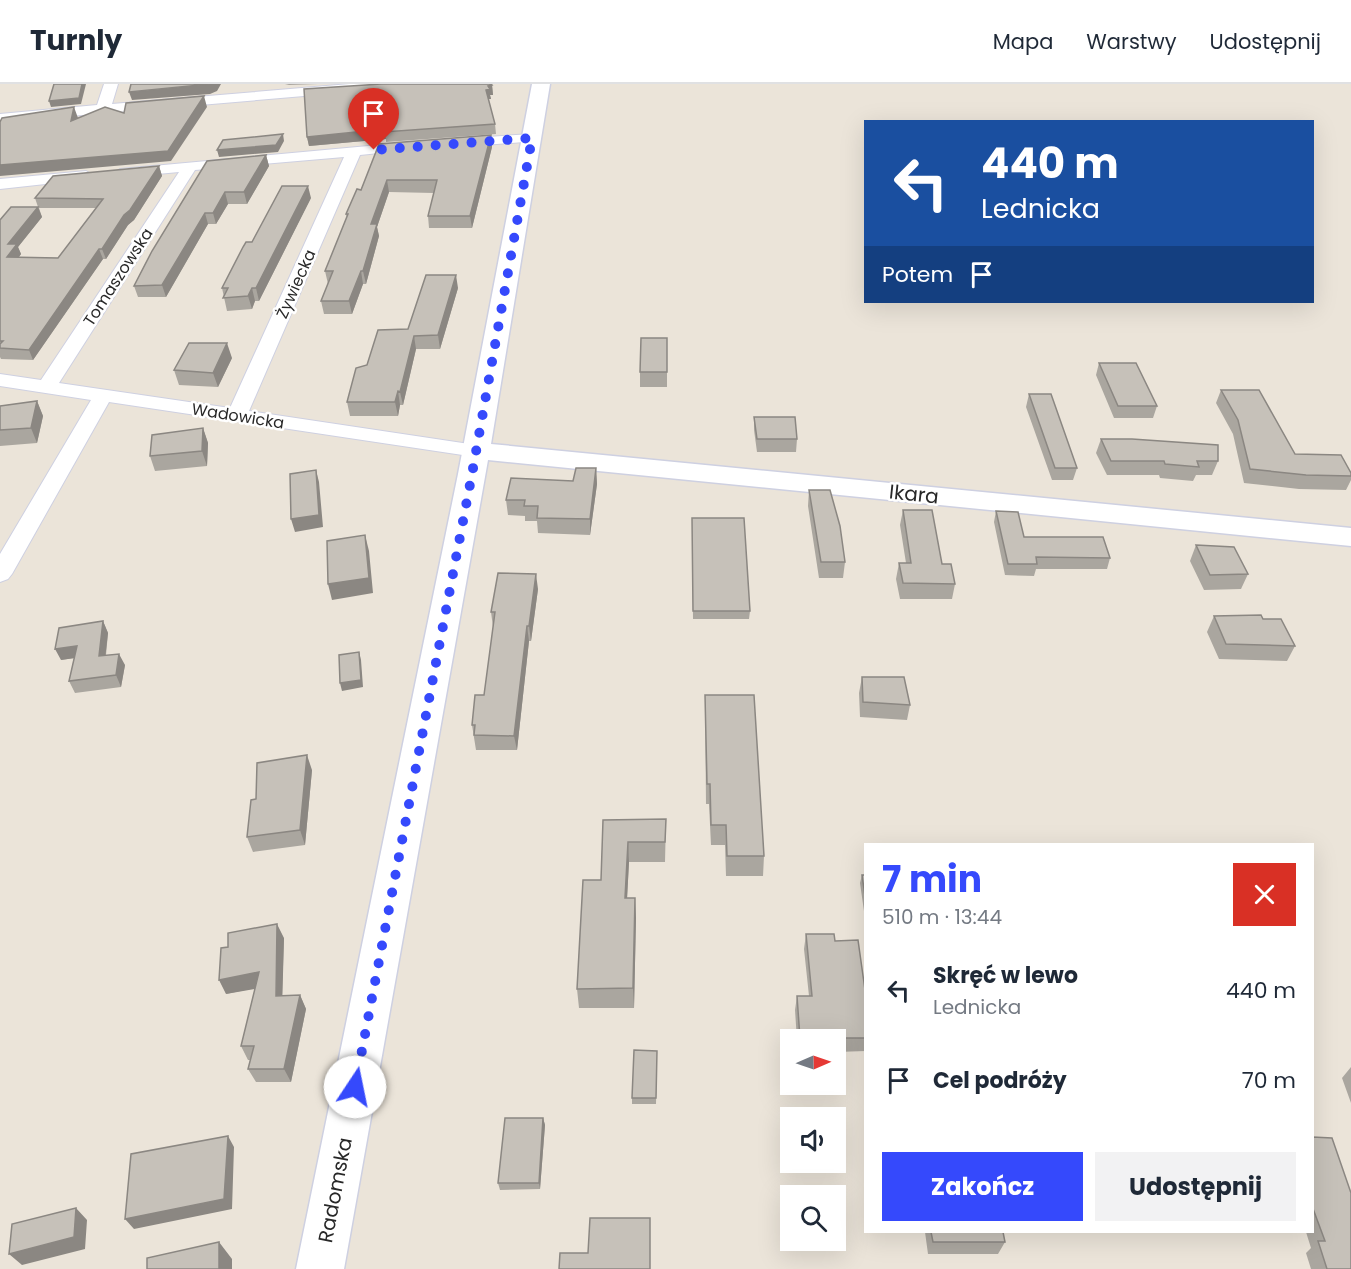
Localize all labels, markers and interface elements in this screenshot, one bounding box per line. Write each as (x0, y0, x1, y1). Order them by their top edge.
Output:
text: Turnly (30, 21, 122, 60)
text: Mapa (993, 27, 1053, 56)
text: Warstwy (1086, 27, 1177, 56)
text: Udostępnij (1210, 27, 1321, 56)
pin (348, 88, 399, 150)
icon: arrive (357, 97, 390, 130)
text: 440 m (981, 134, 1119, 193)
icon: left (882, 144, 960, 222)
text: Lednicka (981, 190, 1100, 227)
street label: Tomaszowska (78, 224, 158, 330)
street label: Żywiecka (271, 246, 321, 322)
icon: arrive (965, 258, 998, 291)
text: Potem (882, 259, 953, 290)
street label: Wadowicka (190, 397, 286, 435)
street label: Ikara (888, 477, 940, 511)
text: 7 min (882, 854, 982, 905)
button: close (1233, 863, 1296, 926)
text: 510 m · 13:44 (882, 903, 1002, 931)
text: Skręć w lewo (933, 960, 1078, 991)
icon: left (882, 974, 915, 1007)
text: 440 m (1226, 975, 1296, 1006)
text: Lednicka (933, 993, 1021, 1021)
north arrow (780, 1029, 846, 1095)
map controls (780, 1029, 846, 1251)
position arrow (323, 1055, 387, 1119)
icon: arrive (882, 1064, 915, 1097)
text: Cel podróży (933, 1065, 1067, 1096)
text: 70 m (1242, 1065, 1296, 1096)
button: sound (780, 1107, 846, 1173)
street label: Radomska (311, 1135, 359, 1245)
button: Zakończ (882, 1152, 1083, 1221)
button: Udostępnij (1095, 1152, 1296, 1221)
button: search (780, 1185, 846, 1251)

